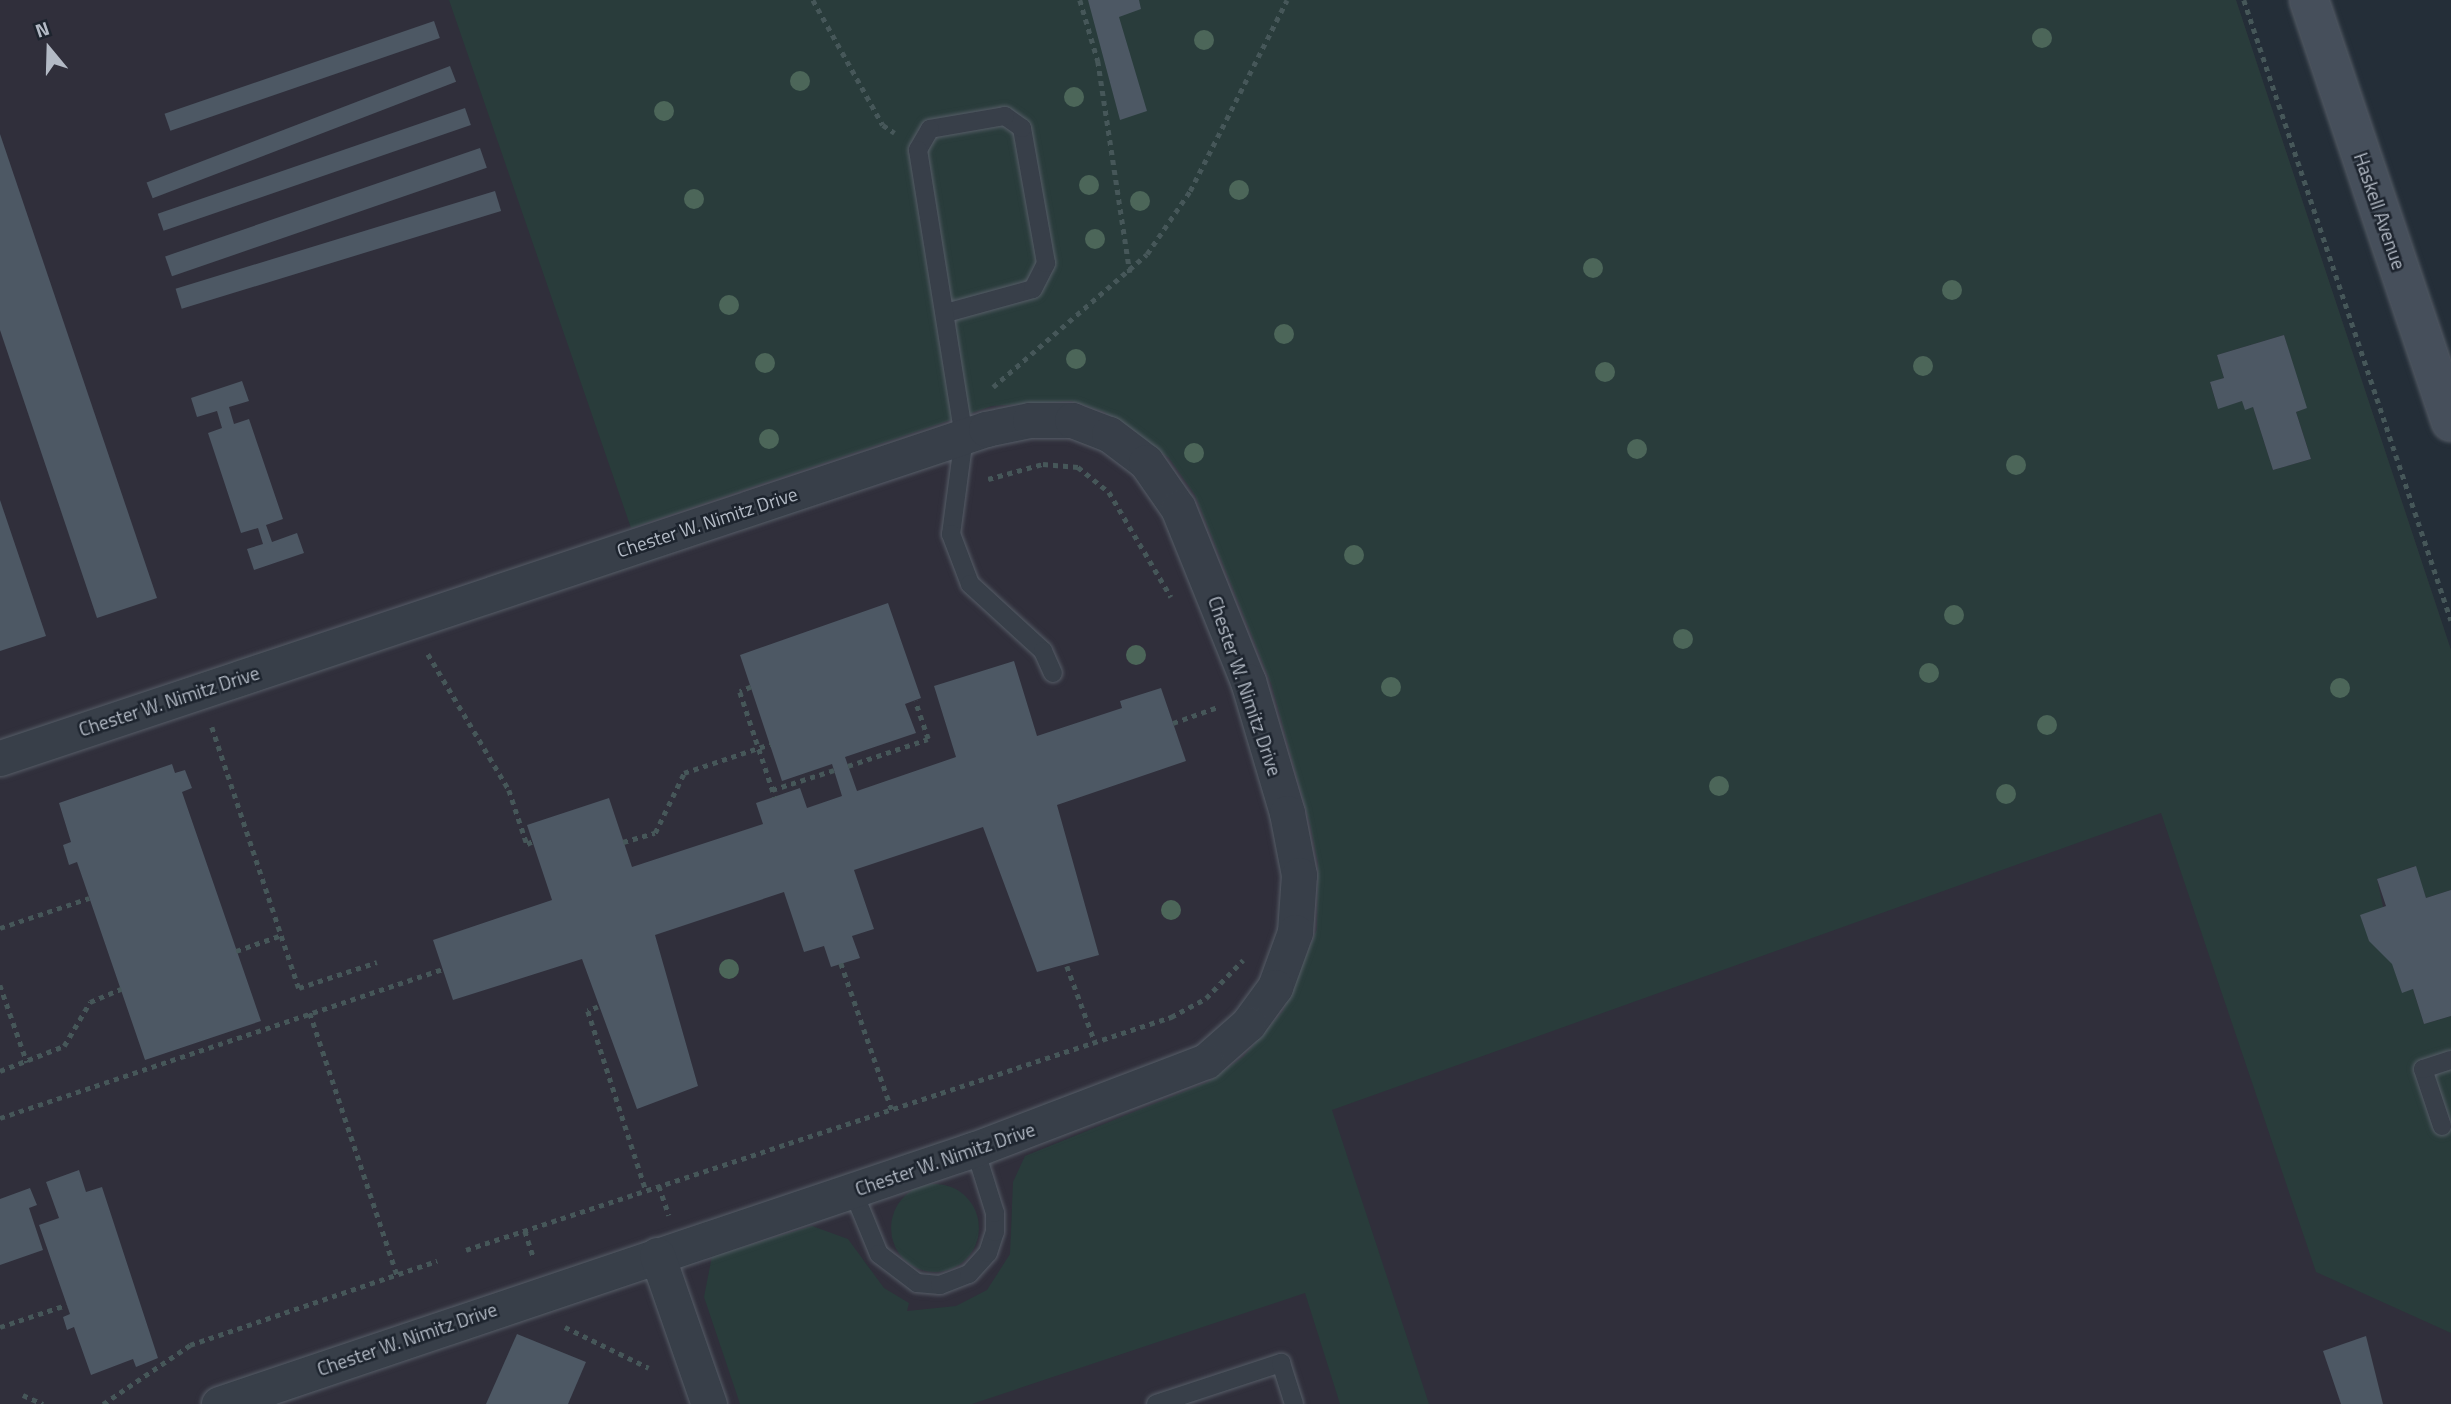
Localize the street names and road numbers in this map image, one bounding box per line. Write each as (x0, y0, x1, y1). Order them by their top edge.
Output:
street label: Haskell Avenue (2349, 150, 2411, 272)
street label: Chester W. Nimitz Drive (614, 482, 800, 562)
street label: Chester W. Nimitz Drive (1204, 593, 1286, 779)
street label: Chester W. Nimitz Drive (76, 661, 262, 741)
street label: Chester W. Nimitz Drive (852, 1118, 1038, 1200)
street label: Chester W. Nimitz Drive (314, 1298, 500, 1380)

